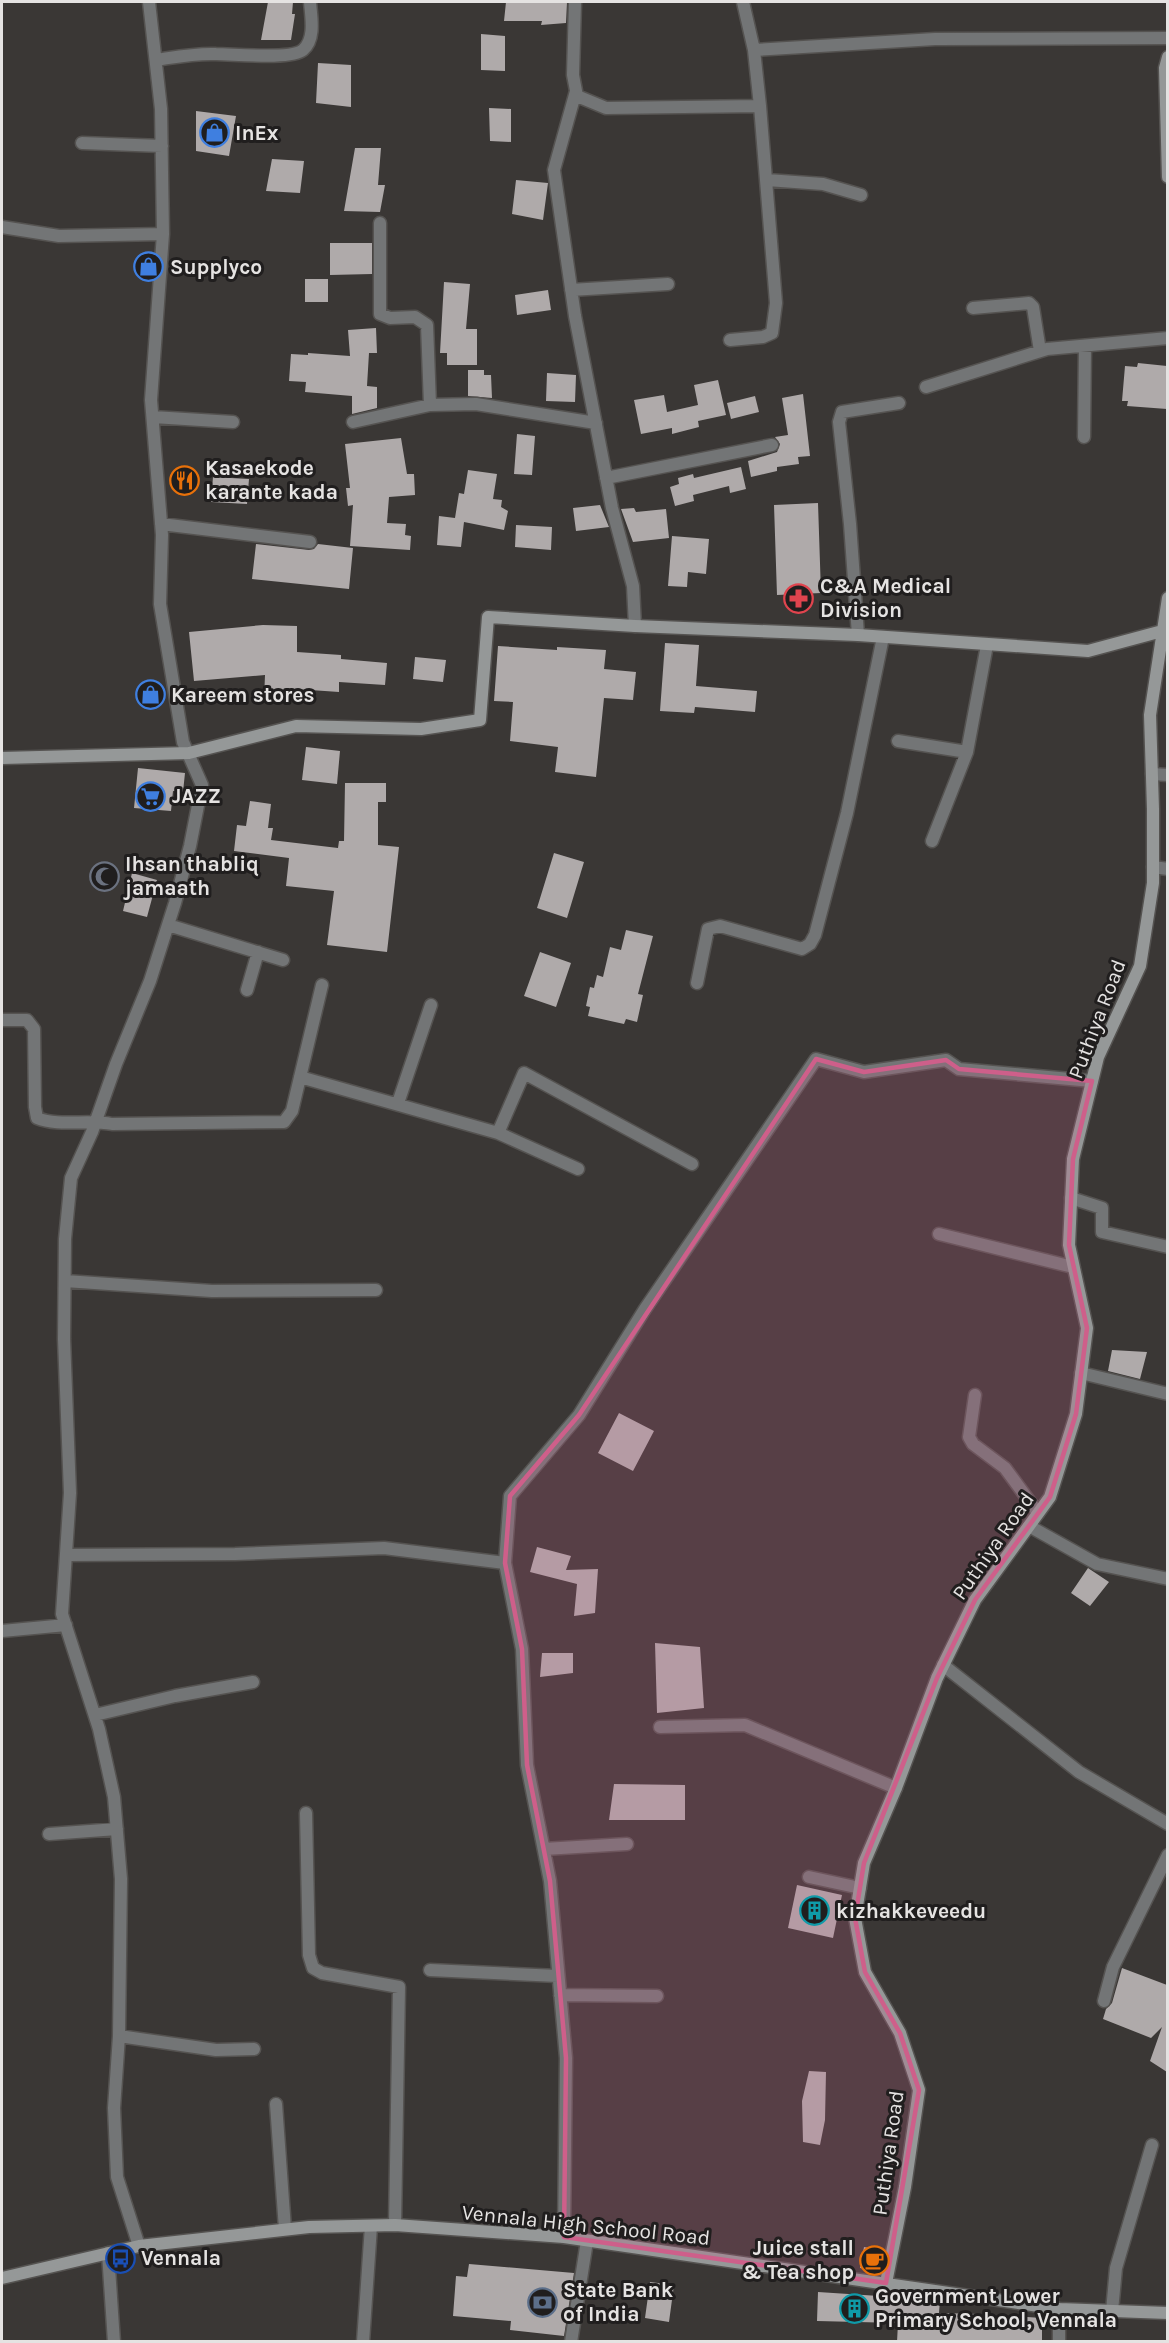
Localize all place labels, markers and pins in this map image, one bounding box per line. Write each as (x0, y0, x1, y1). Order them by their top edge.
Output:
shop icon: InEx (198, 117, 230, 149)
place label: InEx (235, 121, 279, 145)
shop icon: Supplyco (133, 251, 165, 283)
place label: Supplyco (170, 255, 262, 279)
place label: Kasaekode karante kada (205, 456, 338, 504)
restaurant icon: Kasaekode karante kada (168, 464, 200, 496)
place label: C&A Medical Division (820, 574, 951, 622)
pharmacy icon: C&A Medical Division (783, 582, 815, 614)
shop icon: Kareem stores (134, 679, 166, 711)
place label: Kareem stores (171, 683, 314, 707)
supermarket icon: JAZZ (135, 780, 167, 812)
place label: JAZZ (172, 784, 221, 808)
place label: Ihsan thabliq jamaath (123, 852, 259, 900)
mosque icon: Ihsan thabliq jamaath (88, 860, 120, 892)
building icon: kizhakkeveedu (799, 1895, 831, 1927)
place label: kizhakkeveedu (836, 1899, 986, 1923)
place label: Juice stall & Tea shop (741, 2236, 854, 2284)
bus stop icon: Vennala (104, 2242, 136, 2274)
cafe icon: Juice stall & Tea shop (859, 2244, 891, 2276)
place label: Vennala (141, 2246, 221, 2270)
place label: State Bank of India (563, 2278, 674, 2326)
place label: Government Lower Primary School, Vennala (875, 2284, 1117, 2332)
bank icon: State Bank of India (526, 2286, 558, 2318)
building icon: Government Lower Primary School, Vennala (838, 2292, 870, 2324)

